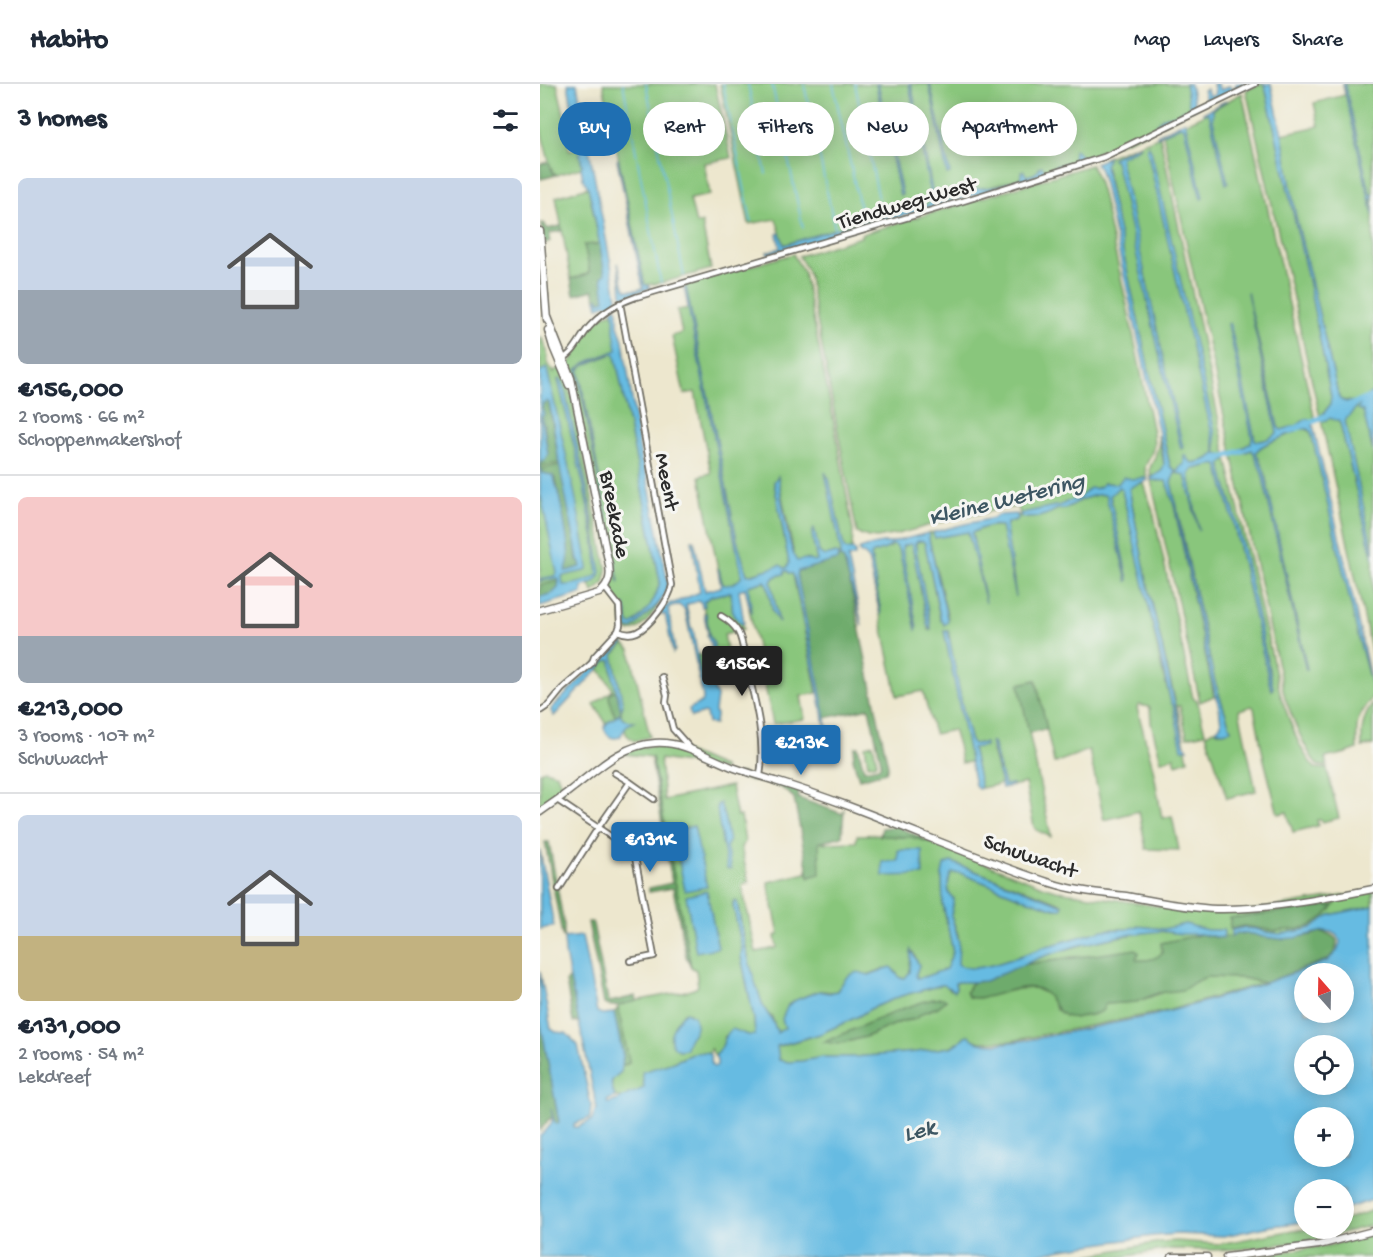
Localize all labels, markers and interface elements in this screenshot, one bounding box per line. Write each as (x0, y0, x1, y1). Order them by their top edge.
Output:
text: Habito (30, 25, 108, 58)
text: Map (1134, 29, 1170, 54)
text: Layers (1203, 29, 1259, 54)
text: Share (1292, 29, 1343, 54)
chip: Buy (558, 102, 631, 156)
chip: Rent (643, 102, 725, 156)
chip: Filters (737, 102, 834, 156)
chip: New (846, 102, 929, 156)
chip: Apartment (941, 102, 1077, 156)
icon: filters (489, 104, 522, 137)
text: 3 homes (18, 105, 107, 136)
street label: Tiendweg-West (833, 172, 981, 238)
icon: home (216, 217, 324, 325)
text: €156,000 (18, 376, 123, 407)
text: 2 rooms · 66 m² (18, 407, 145, 430)
text: Schoppenmakershof (18, 430, 181, 453)
street label: Meent (647, 451, 684, 514)
street label: Breekade (592, 468, 634, 561)
water label: Kleine Wetering (926, 468, 1089, 535)
icon: home (216, 536, 324, 644)
pin: €156K (700, 646, 784, 697)
text: €156K (716, 654, 768, 677)
text: €213,000 (18, 695, 123, 726)
pin: €213K (759, 725, 843, 776)
text: 3 rooms · 107 m² (18, 726, 155, 749)
text: €213K (775, 733, 827, 756)
text: Schuwacht (18, 749, 107, 772)
pin: €131K (608, 822, 692, 873)
text: €131K (625, 830, 675, 853)
street label: Schuwacht (979, 830, 1082, 887)
icon: home (216, 854, 324, 962)
north arrow (1294, 963, 1354, 1023)
map controls (1294, 963, 1354, 1239)
text: €131,000 (18, 1013, 120, 1044)
button: locate (1294, 1035, 1354, 1095)
text: 2 rooms · 54 m² (18, 1044, 145, 1067)
text: Lekdreef (18, 1067, 90, 1090)
button: + (1294, 1107, 1354, 1167)
water label: Lek (901, 1114, 941, 1150)
button: − (1294, 1179, 1354, 1239)

